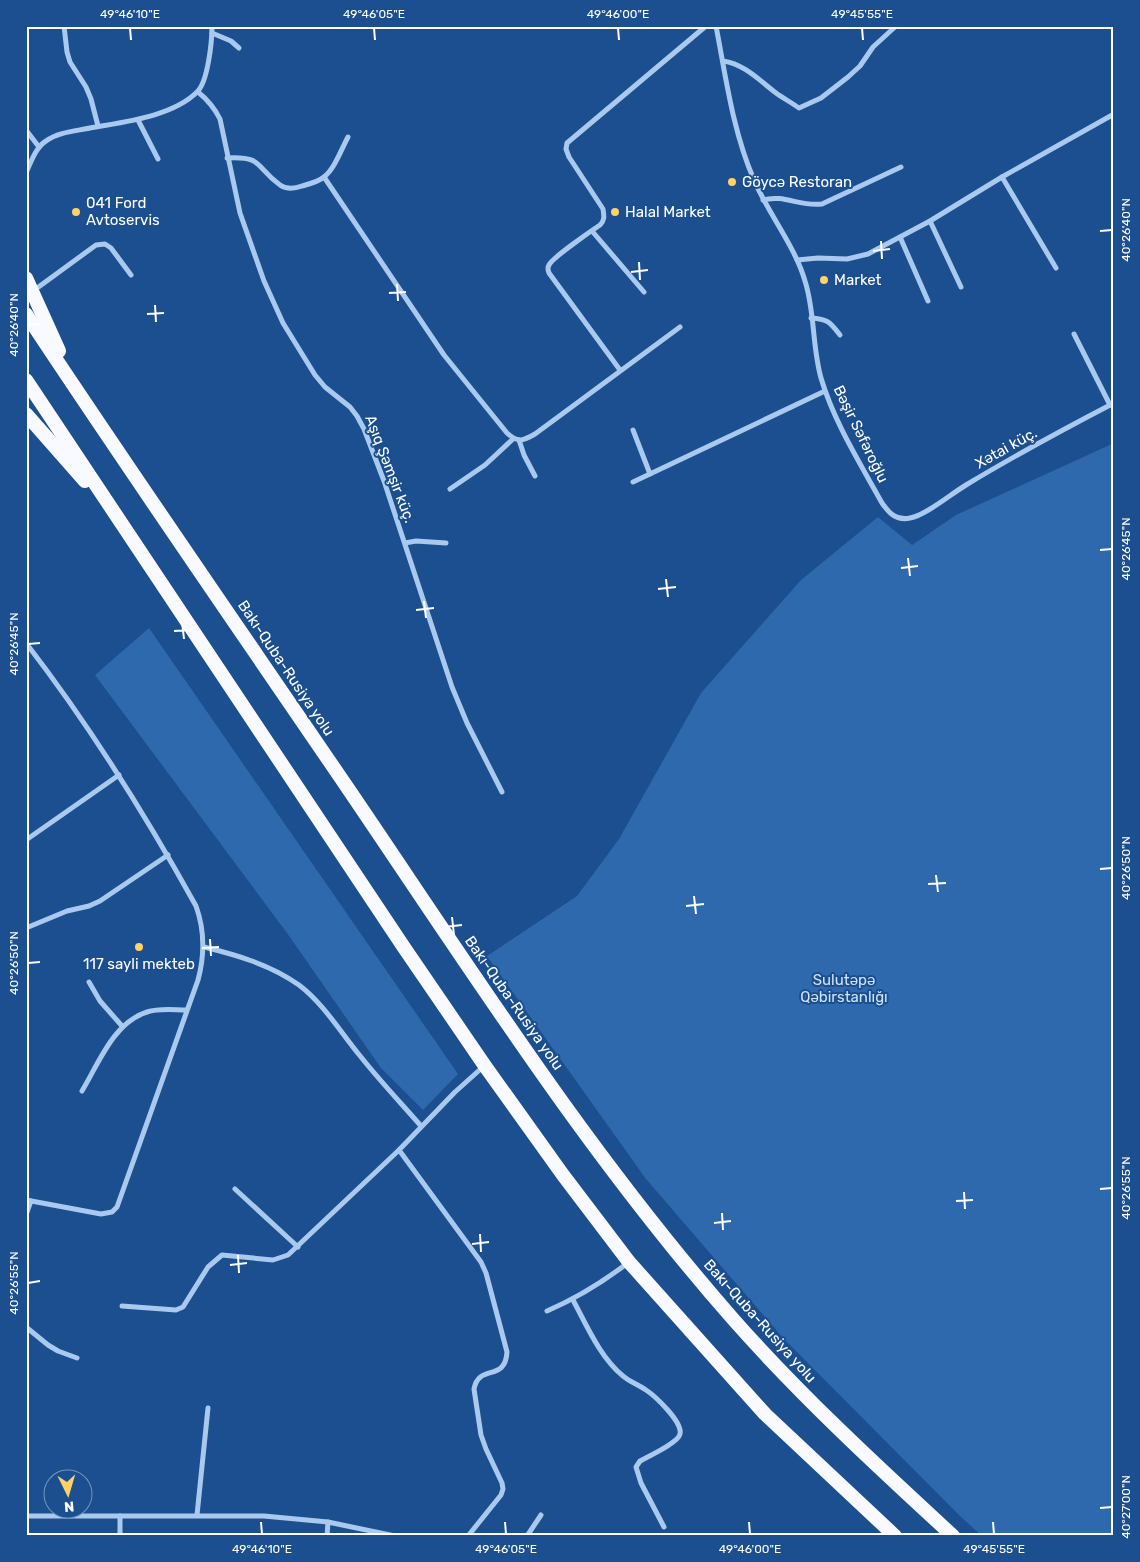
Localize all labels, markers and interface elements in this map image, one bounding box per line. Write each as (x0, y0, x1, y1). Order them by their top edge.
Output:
text: 49°46'10"E (100, 7, 160, 21)
text: 49°46'05"E (343, 7, 405, 21)
text: 49°46'00"E (587, 7, 649, 21)
text: 49°45'55"E (831, 7, 893, 21)
place label: Göycə Restoran (742, 173, 852, 191)
marker: Göycə Restoran (726, 176, 738, 188)
place label: 041 Ford Avtoservis (86, 194, 160, 229)
text: 40°26'40"N (1119, 198, 1133, 262)
place label: Halal Market (625, 203, 711, 221)
marker: 041 Ford Avtoservis (70, 206, 82, 218)
marker: Halal Market (609, 206, 621, 218)
place label: Market (834, 271, 882, 289)
marker: Market (818, 274, 830, 286)
text: 40°26'40"N (7, 293, 21, 357)
street label: Bəşir Səfəroğlu (830, 382, 892, 486)
street label: Aşıq Şəmşir küç. (361, 413, 419, 525)
street label: Xətai küç. (972, 424, 1040, 472)
text: 40°26'45"N (1119, 518, 1133, 580)
street label: Bakı-Quba-Rusiya yolu (234, 597, 338, 739)
text: 40°26'45"N (7, 613, 21, 675)
text: 40°26'50"N (1119, 836, 1133, 900)
text: 40°26'50"N (7, 931, 21, 995)
street label: Bakı-Quba-Rusiya yolu (461, 933, 567, 1073)
marker: 117 sayli mekteb (133, 941, 145, 953)
place label: 117 sayli mekteb (83, 955, 195, 973)
park label: Sulutəpə Qəbirstanlığı (800, 971, 888, 1006)
text: 40°26'55"N (1119, 1156, 1133, 1220)
text: 40°26'55"N (7, 1251, 21, 1315)
street label: Bakı-Quba-Rusiya yolu (700, 1256, 820, 1386)
north arrow (42, 1470, 92, 1520)
text: 40°27'00"N (1119, 1475, 1133, 1539)
text: N (63, 1498, 75, 1515)
text: 49°46'10"E (232, 1542, 292, 1556)
text: 49°46'05"E (475, 1542, 537, 1556)
text: 49°46'00"E (719, 1542, 781, 1556)
text: 49°45'55"E (963, 1542, 1025, 1556)

